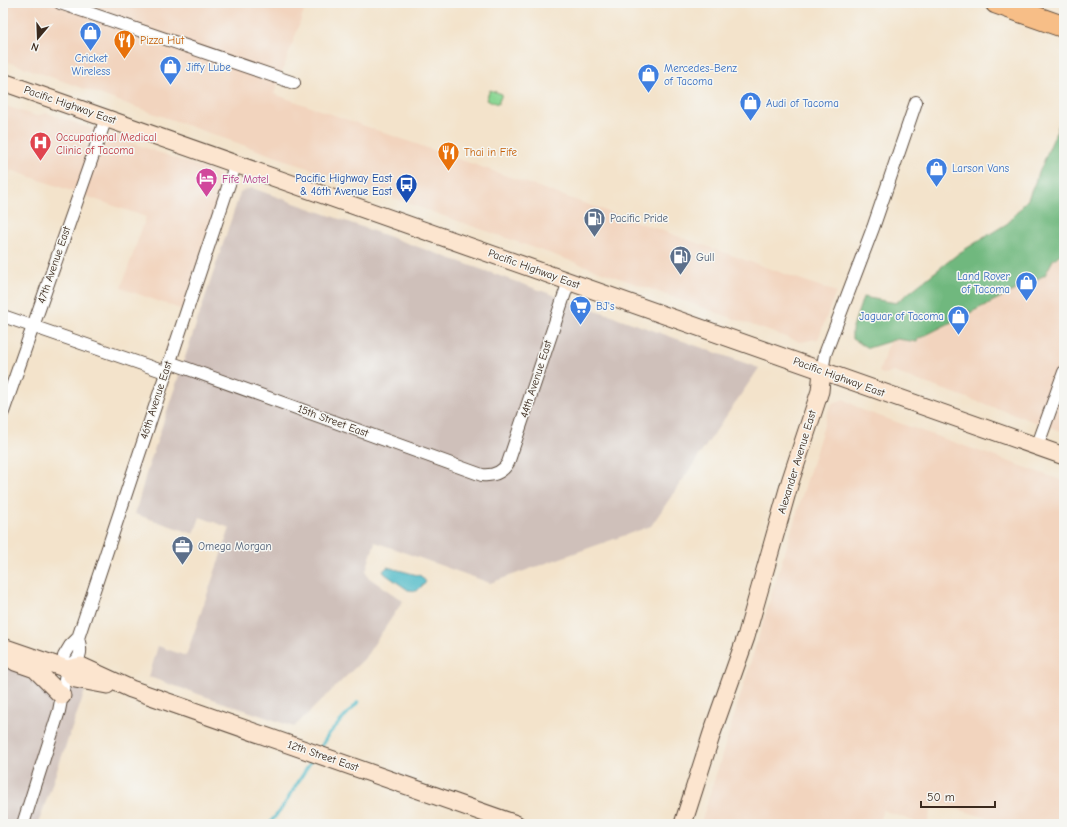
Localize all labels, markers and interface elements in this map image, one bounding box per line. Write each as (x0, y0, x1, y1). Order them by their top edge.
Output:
north arrow (18, 18, 58, 58)
shop icon: Cricket Wireless (78, 19, 104, 52)
restaurant icon: Pizza Hut (112, 27, 138, 60)
place label: Pizza Hut (140, 34, 185, 47)
text: N (29, 40, 40, 54)
place label: Cricket Wireless (72, 52, 111, 78)
shop icon: Jiffy Lube (158, 54, 184, 87)
place label: Jiffy Lube (186, 61, 231, 74)
shop icon: Mercedes-Benz of Tacoma (636, 61, 662, 94)
place label: Mercedes-Benz of Tacoma (664, 62, 737, 88)
street label: Pacific Highway East (22, 83, 119, 127)
shop icon: Audi of Tacoma (737, 90, 763, 123)
place label: Audi of Tacoma (766, 97, 839, 110)
hospital icon: Occupational Medical Clinic of Tacoma (27, 130, 53, 163)
place label: Occupational Medical Clinic of Tacoma (56, 131, 157, 157)
restaurant icon: Thai in Fife (436, 139, 462, 172)
place label: Thai in Fife (464, 146, 517, 159)
shop icon: Larson Vans (923, 155, 949, 188)
place label: Larson Vans (952, 162, 1010, 175)
hotel icon: Fife Motel (194, 166, 220, 199)
bus stop icon: Pacific Highway East & 46th Avenue East (394, 171, 420, 204)
place label: Pacific Highway East & 46th Avenue East (295, 172, 393, 198)
place label: Fife Motel (222, 173, 269, 186)
fuel station icon: Pacific Pride (582, 205, 608, 238)
place label: Pacific Pride (610, 212, 669, 225)
street label: 47th Avenue East (35, 224, 74, 305)
fuel station icon: Gull (667, 244, 693, 277)
street label: Pacific Highway East (486, 246, 582, 292)
place label: Gull (696, 251, 714, 264)
shop icon: Land Rover of Tacoma (1013, 269, 1039, 302)
place label: Land Rover of Tacoma (957, 270, 1011, 296)
supermarket icon: BJ's (568, 293, 594, 326)
place label: BJ's (596, 300, 615, 313)
shop icon: Jaguar of Tacoma (946, 303, 972, 336)
place label: Jaguar of Tacoma (859, 310, 944, 323)
street label: 44th Avenue East (517, 338, 555, 419)
street label: Pacific Highway East (791, 354, 887, 400)
street label: 46th Avenue East (137, 359, 175, 441)
street label: 15th Street East (296, 402, 371, 440)
street label: Alexander Avenue East (775, 408, 819, 515)
office icon: Omega Morgan (170, 533, 196, 566)
place label: Omega Morgan (198, 540, 272, 553)
street label: 12th Street East (286, 738, 361, 774)
scale bar (921, 783, 995, 809)
text: 50 m (927, 790, 955, 804)

